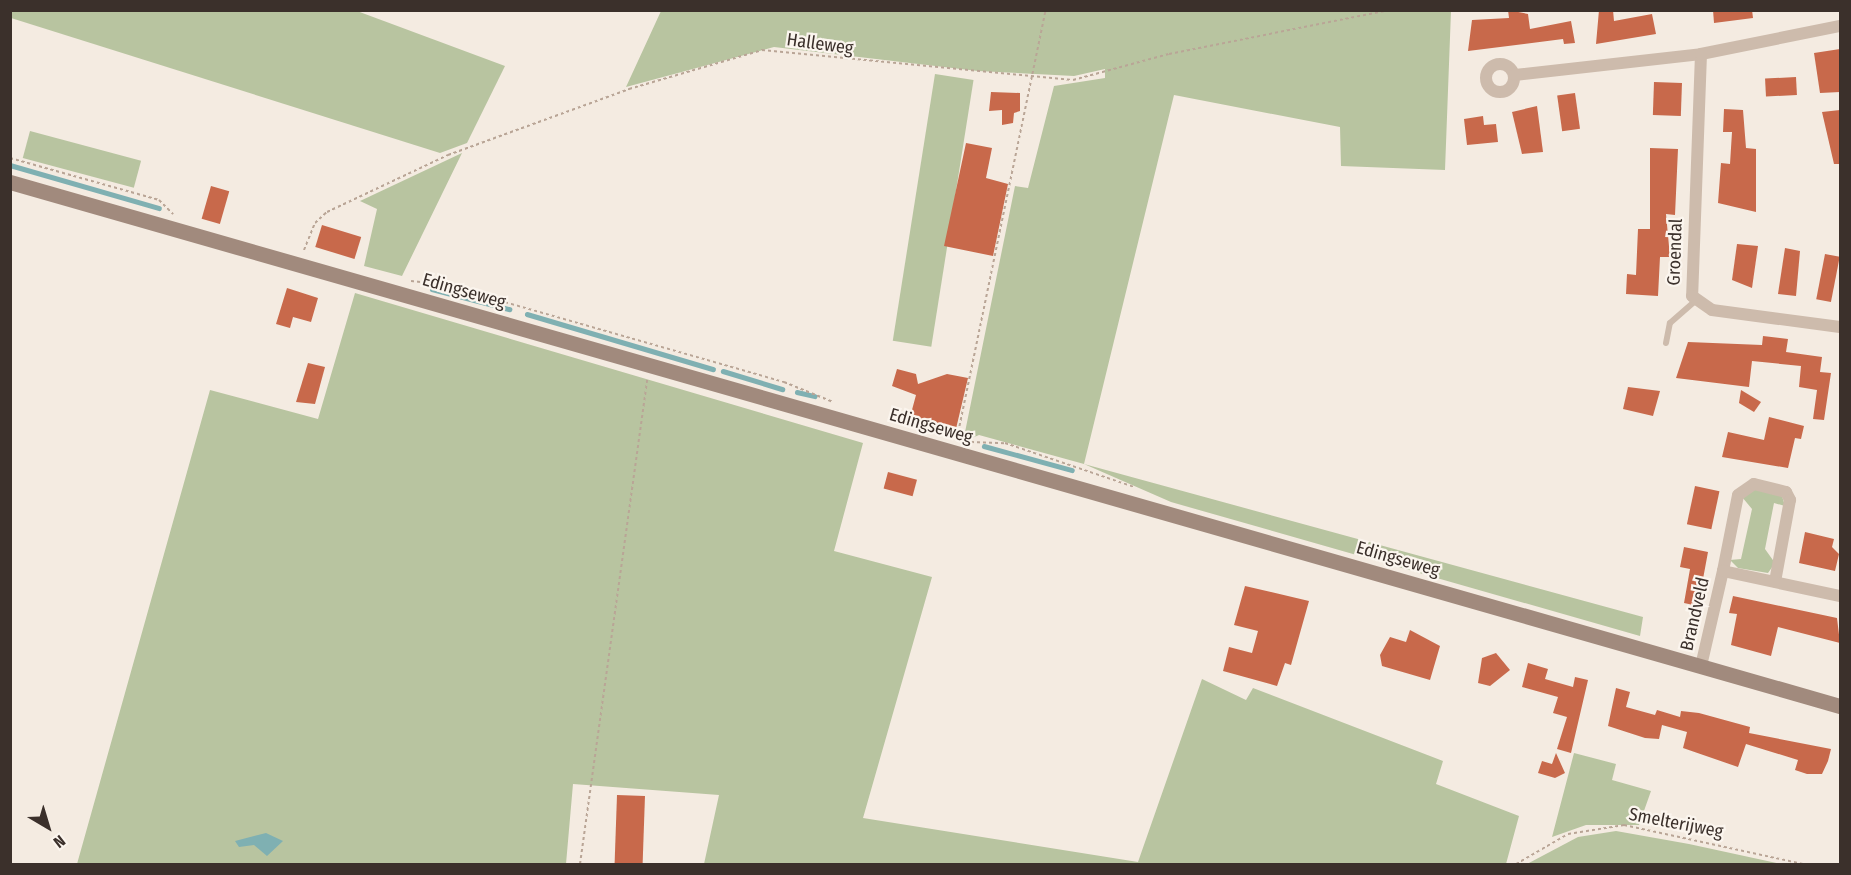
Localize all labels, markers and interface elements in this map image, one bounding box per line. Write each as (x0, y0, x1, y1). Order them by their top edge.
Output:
street label: Halleweg (785, 29, 855, 59)
street label: Groendal (1663, 218, 1687, 286)
street label: Edingseweg (420, 269, 508, 313)
street label: Edingseweg (887, 404, 975, 448)
street label: Edingseweg (1354, 537, 1442, 581)
street label: Brandveld (1676, 575, 1714, 653)
north arrow (18, 797, 78, 857)
street label: Smelterijweg (1627, 803, 1725, 843)
text: N (50, 831, 69, 852)

